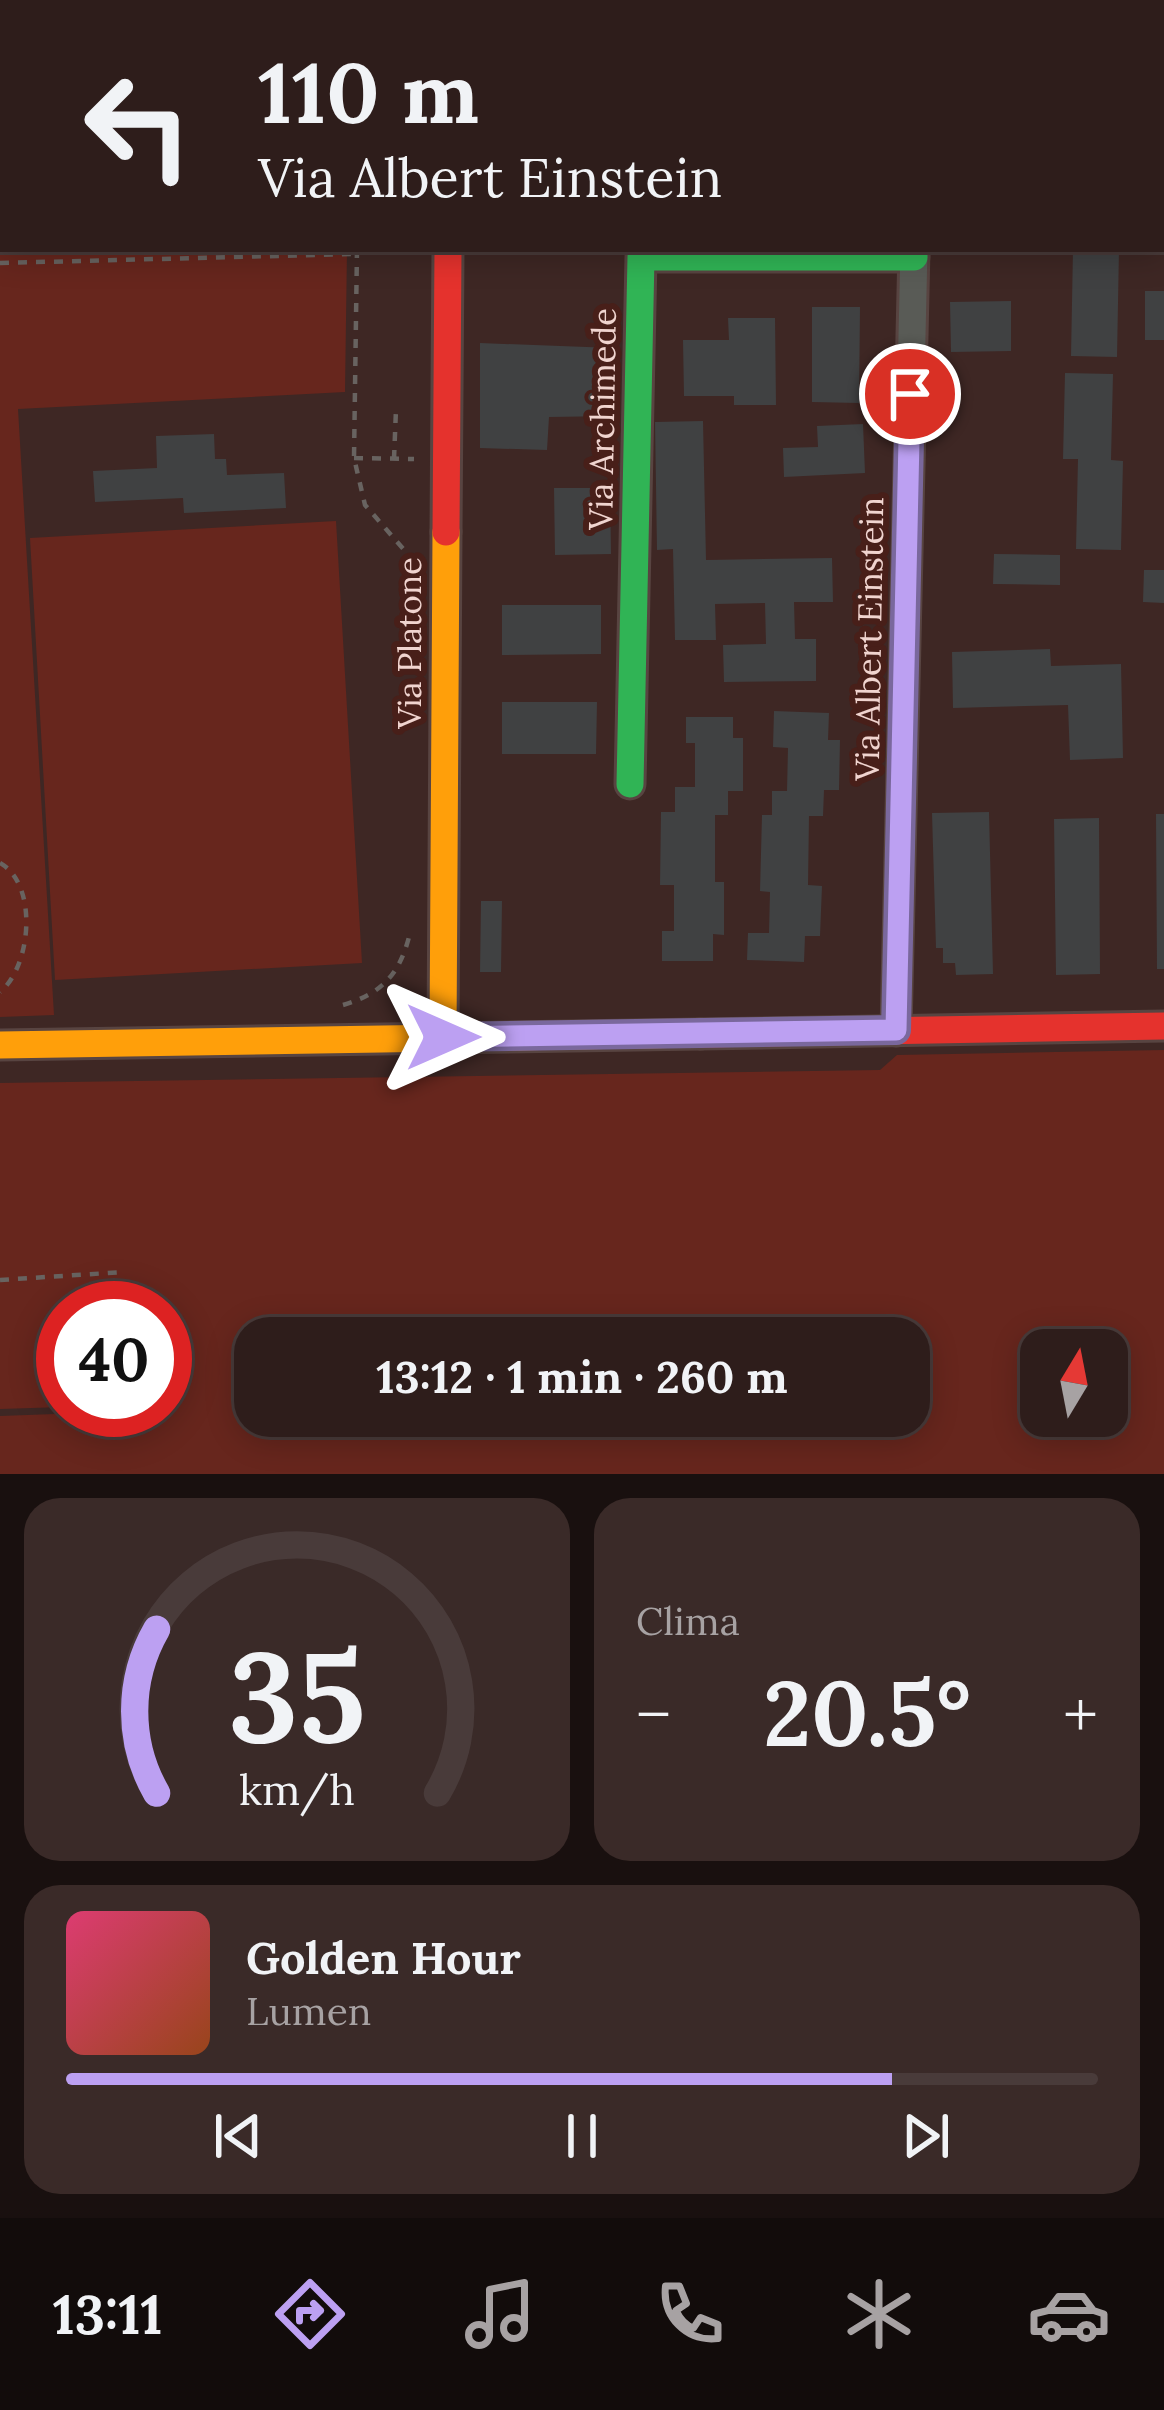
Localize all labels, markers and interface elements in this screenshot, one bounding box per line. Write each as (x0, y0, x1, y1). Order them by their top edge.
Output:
text: 110 m (258, 38, 479, 146)
icon: left (60, 48, 216, 204)
text: Via Albert Einstein (258, 143, 722, 212)
street label: Via Archimede (579, 308, 625, 531)
pin (859, 343, 961, 445)
icon: arrive (877, 361, 943, 427)
street label: Via Albert Einstein (846, 497, 892, 782)
street label: Via Platone (388, 557, 430, 730)
position arrow (380, 974, 506, 1100)
speed limit sign: 40 (36, 1281, 192, 1437)
north arrow (1020, 1329, 1128, 1437)
map controls (1020, 1329, 1128, 1437)
text: 13:12 · 1 min · 260 m (376, 1348, 788, 1405)
text: Clima (636, 1596, 740, 1646)
text: 35 (228, 1616, 366, 1776)
text: 20.5° (763, 1655, 971, 1771)
text: − (636, 1672, 671, 1756)
text: + (1063, 1672, 1098, 1756)
text: km/h (239, 1761, 355, 1816)
text: Golden Hour (246, 1929, 521, 1986)
text: Lumen (246, 1986, 372, 2036)
icon: previous (205, 2103, 271, 2169)
icon: pause (549, 2103, 615, 2169)
icon: next (893, 2103, 959, 2169)
icon: directions (268, 2272, 352, 2356)
icon: music (458, 2272, 542, 2356)
icon: phone (648, 2272, 732, 2356)
icon: climate (837, 2272, 921, 2356)
icon: car (1027, 2272, 1111, 2356)
text: 13:11 (53, 2280, 162, 2349)

